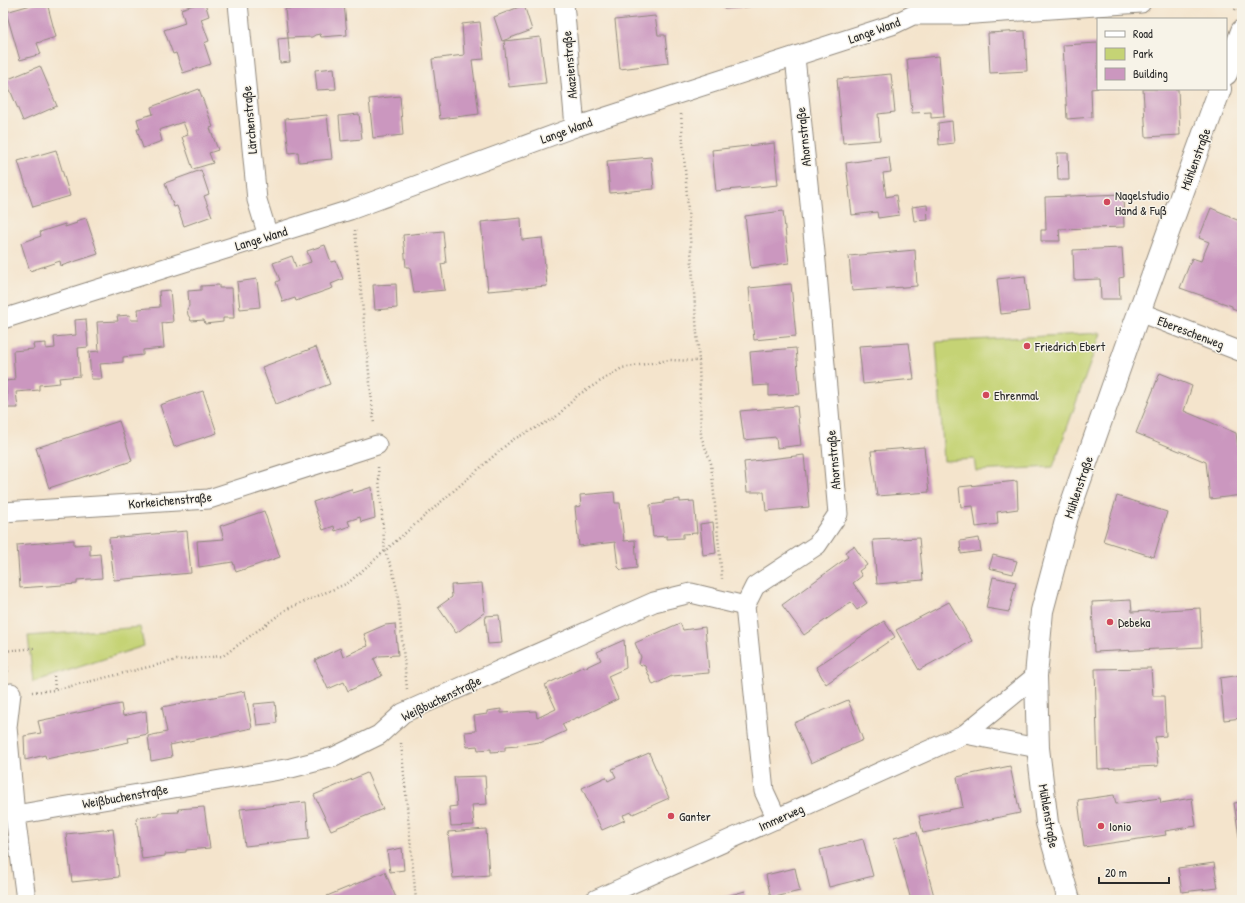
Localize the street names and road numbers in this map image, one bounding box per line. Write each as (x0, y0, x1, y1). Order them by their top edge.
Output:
street label: Lange Wand (846, 12, 902, 48)
street label: Akazienstraße (557, 30, 581, 100)
street label: Lärchenstraße (237, 85, 261, 155)
street label: Ahornstraße (791, 106, 815, 168)
street label: Lange Wand (538, 112, 594, 148)
street label: Mühlenstraße (1176, 126, 1214, 192)
street label: Lange Wand (233, 222, 289, 254)
street label: Ebereschenweg (1155, 311, 1227, 353)
street label: Ahornstraße (821, 430, 845, 490)
street label: Mühlenstraße (1059, 454, 1097, 520)
street label: Korkeichenstraße (128, 487, 212, 513)
street label: Weißbuchenstraße (398, 671, 484, 725)
street label: Weißbuchenstraße (81, 780, 169, 812)
street label: Mühlenstraße (1035, 783, 1063, 849)
street label: Immerweg (755, 799, 807, 835)

